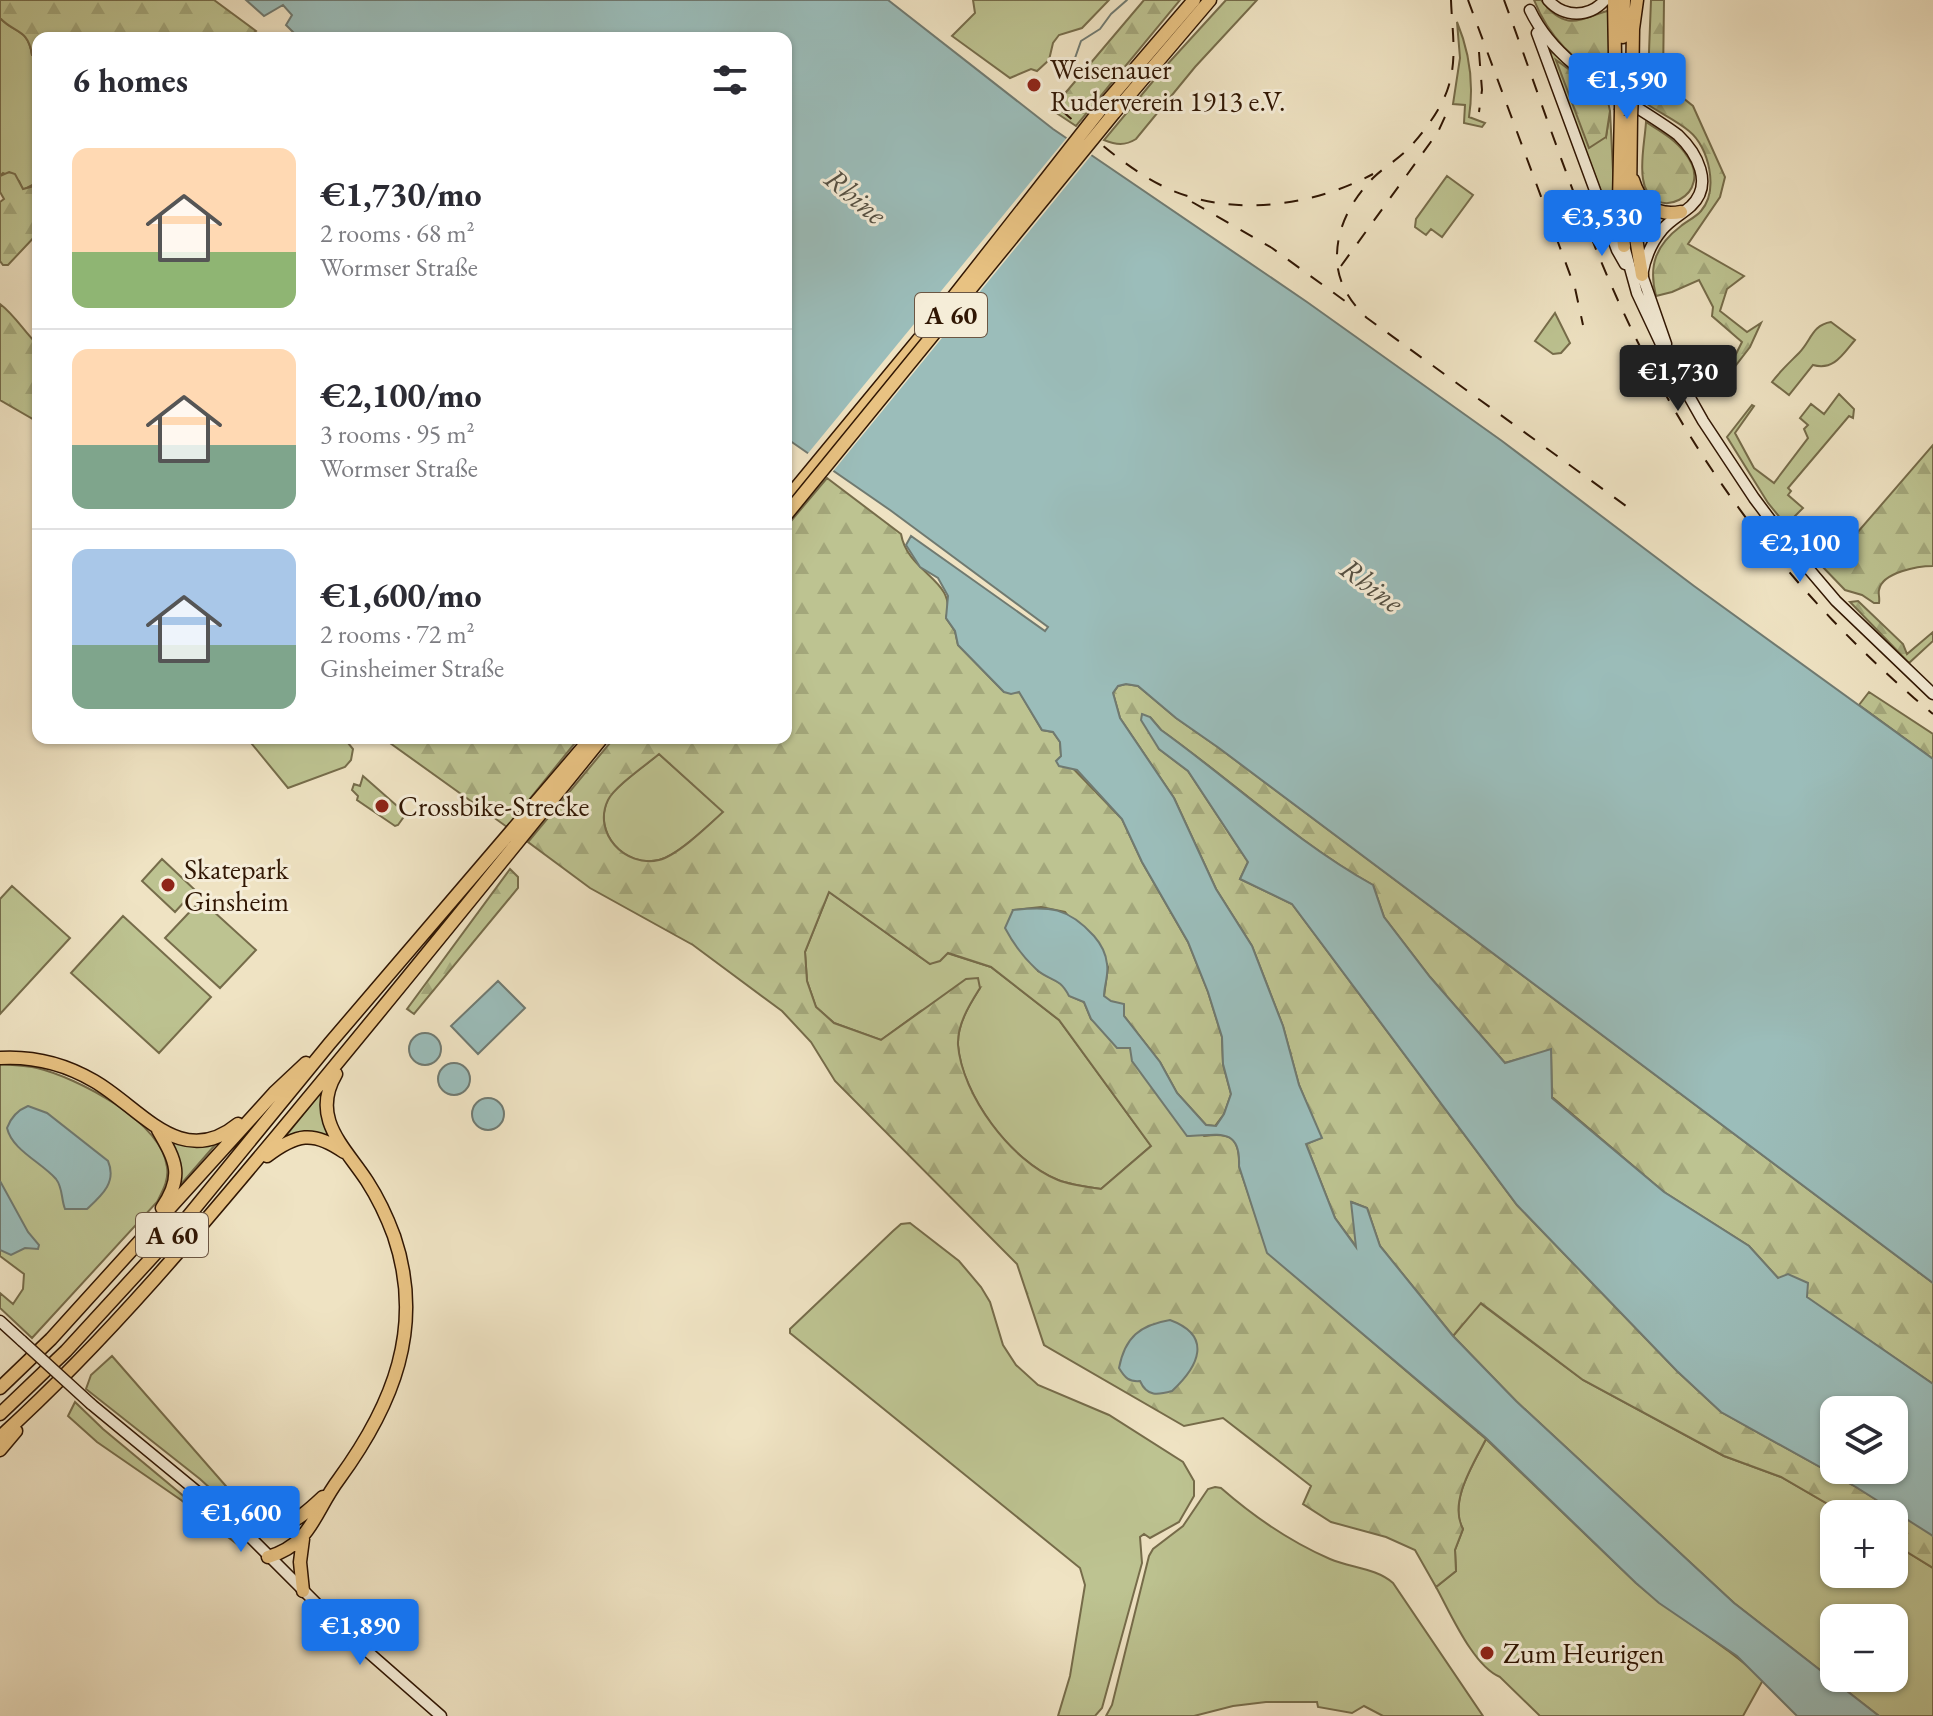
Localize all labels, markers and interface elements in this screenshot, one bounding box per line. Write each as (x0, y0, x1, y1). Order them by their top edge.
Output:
place label: Weisenauer Ruderverein 1913 e.V. (1050, 51, 1286, 119)
pin: €1,590 (1562, 53, 1692, 121)
text: 6 homes (72, 58, 188, 102)
icon: filters (708, 58, 752, 102)
text: €1,590 (1587, 62, 1667, 96)
marker: Weisenauer Ruderverein 1913 e.V. (1025, 76, 1043, 94)
water label: Rhine (817, 159, 896, 234)
text: €1,730/mo (320, 172, 482, 216)
icon: home (136, 180, 232, 276)
pin: €3,530 (1537, 190, 1667, 258)
text: €3,530 (1562, 199, 1642, 233)
text: 2 rooms · 68 m² (320, 216, 475, 250)
text: Wormser Straße (320, 250, 478, 284)
road number: A 60 (915, 293, 987, 337)
pin: €1,730 (1613, 345, 1743, 413)
text: €1,730 (1638, 354, 1718, 388)
text: €2,100/mo (320, 373, 482, 417)
icon: home (136, 381, 232, 477)
text: 3 rooms · 95 m² (320, 417, 475, 451)
text: Wormser Straße (320, 451, 478, 485)
pin: €2,100 (1735, 516, 1865, 584)
text: €2,100 (1760, 525, 1840, 559)
water label: Rhine (1332, 548, 1412, 622)
text: €1,600/mo (320, 573, 482, 617)
icon: home (136, 581, 232, 677)
text: 2 rooms · 72 m² (320, 617, 475, 651)
text: Ginsheimer Straße (320, 651, 504, 685)
place label: Crossbike-Strecke (398, 788, 590, 824)
marker: Crossbike-Strecke (373, 797, 391, 815)
place label: Skatepark Ginsheim (184, 851, 290, 919)
marker: Skatepark Ginsheim (159, 876, 177, 894)
road number: A 60 (136, 1213, 208, 1257)
map controls (1820, 1396, 1908, 1692)
button: layers (1820, 1396, 1908, 1484)
pin: €1,600 (176, 1486, 306, 1554)
text: €1,600 (201, 1495, 281, 1529)
button: + (1820, 1500, 1908, 1588)
pin: €1,890 (295, 1599, 425, 1667)
button: − (1820, 1604, 1908, 1692)
text: €1,890 (320, 1608, 400, 1642)
place label: Zum Heurigen (1503, 1635, 1665, 1671)
marker: Zum Heurigen (1478, 1644, 1496, 1662)

